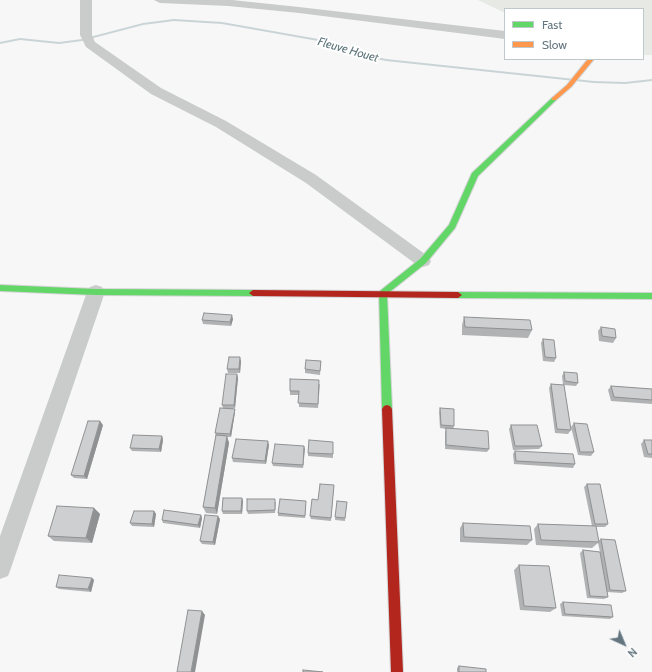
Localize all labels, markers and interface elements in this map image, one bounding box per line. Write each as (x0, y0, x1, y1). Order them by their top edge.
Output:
legend (504, 8, 644, 60)
text: Fast (542, 17, 562, 32)
water label: Fleuve Houet (316, 34, 380, 66)
text: Slow (542, 37, 567, 52)
north arrow (604, 624, 644, 664)
text: N (625, 645, 640, 660)

